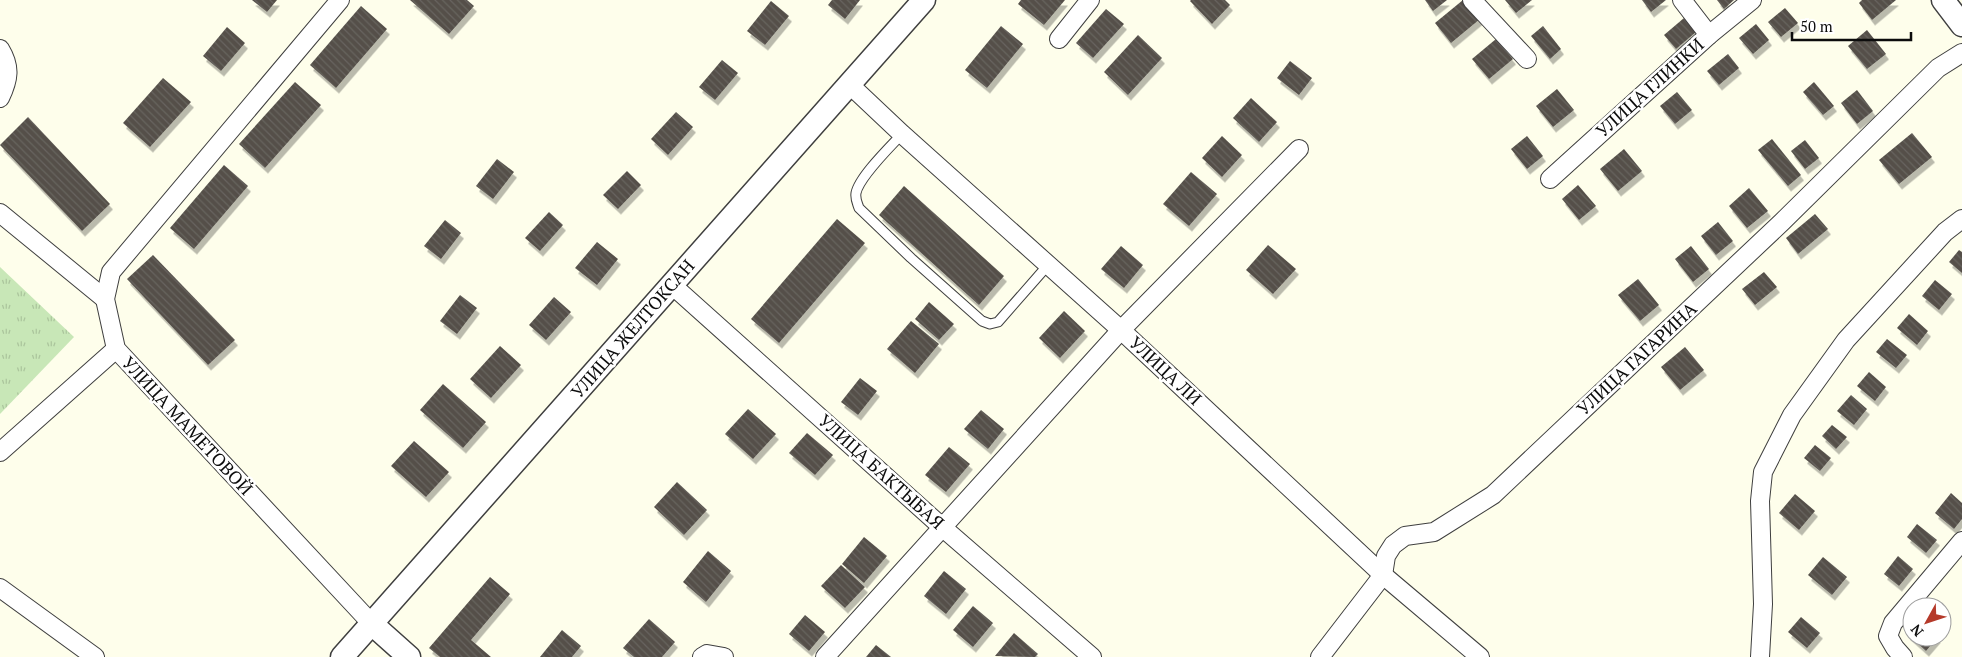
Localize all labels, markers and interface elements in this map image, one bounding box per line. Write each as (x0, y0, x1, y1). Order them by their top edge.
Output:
scale bar (1792, 10, 1911, 42)
text: 50 m (1800, 16, 1833, 36)
street label: УЛИЦА ГЛИНКИ (1590, 32, 1708, 142)
street label: УЛИЦА ЖЕЛТОКСАН (565, 254, 699, 403)
street label: УЛИЦА ГАГАРИНА (1571, 296, 1702, 420)
street label: УЛИЦА ЛИ (1124, 331, 1207, 410)
street label: УЛИЦА МАМЕТОВОЙ (117, 351, 258, 500)
street label: УЛИЦА БАКТЫБАЯ (814, 408, 950, 534)
north arrow (1902, 597, 1952, 647)
text: N (1906, 620, 1927, 641)

